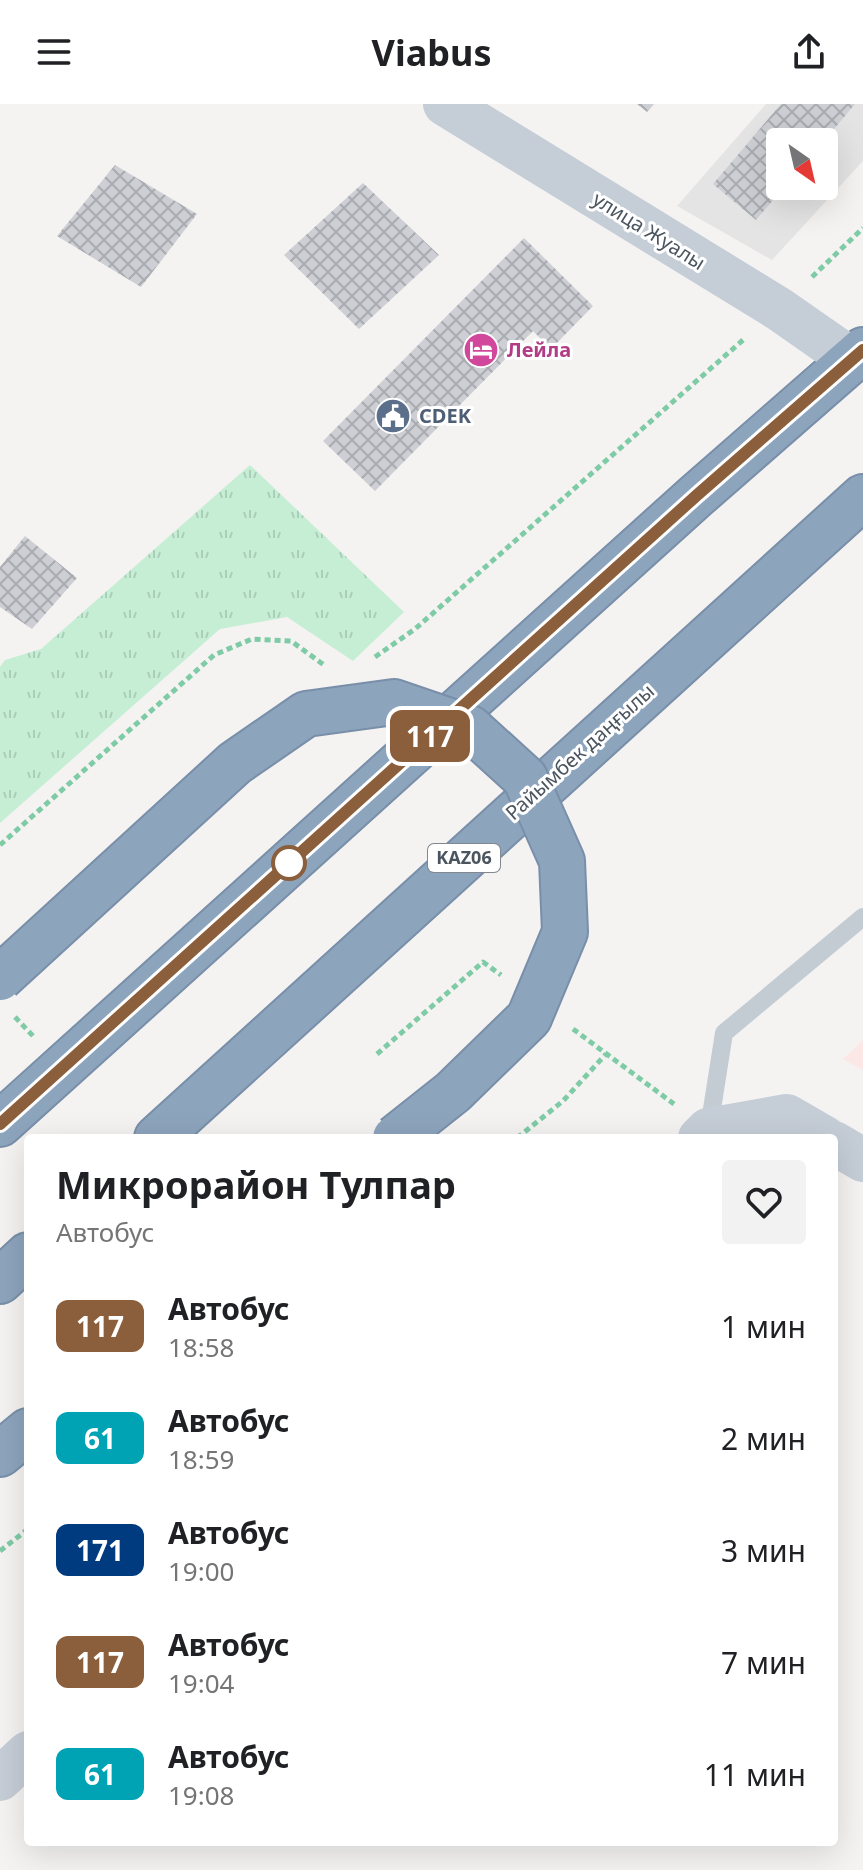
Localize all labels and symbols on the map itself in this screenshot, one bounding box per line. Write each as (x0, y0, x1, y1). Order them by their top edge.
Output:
north arrow (766, 128, 838, 200)
street label: улица Жуалы (588, 185, 711, 276)
hotel icon: Лейла (462, 331, 500, 369)
place label: Лейла (507, 336, 571, 363)
public building icon: CDEK (374, 397, 412, 435)
place label: CDEK (419, 402, 472, 429)
street label: Райымбек даңғылы (499, 677, 660, 826)
line badge: 117 (384, 710, 476, 762)
road number: KАZ06 (428, 844, 500, 872)
unlabelled marker (272, 846, 306, 880)

